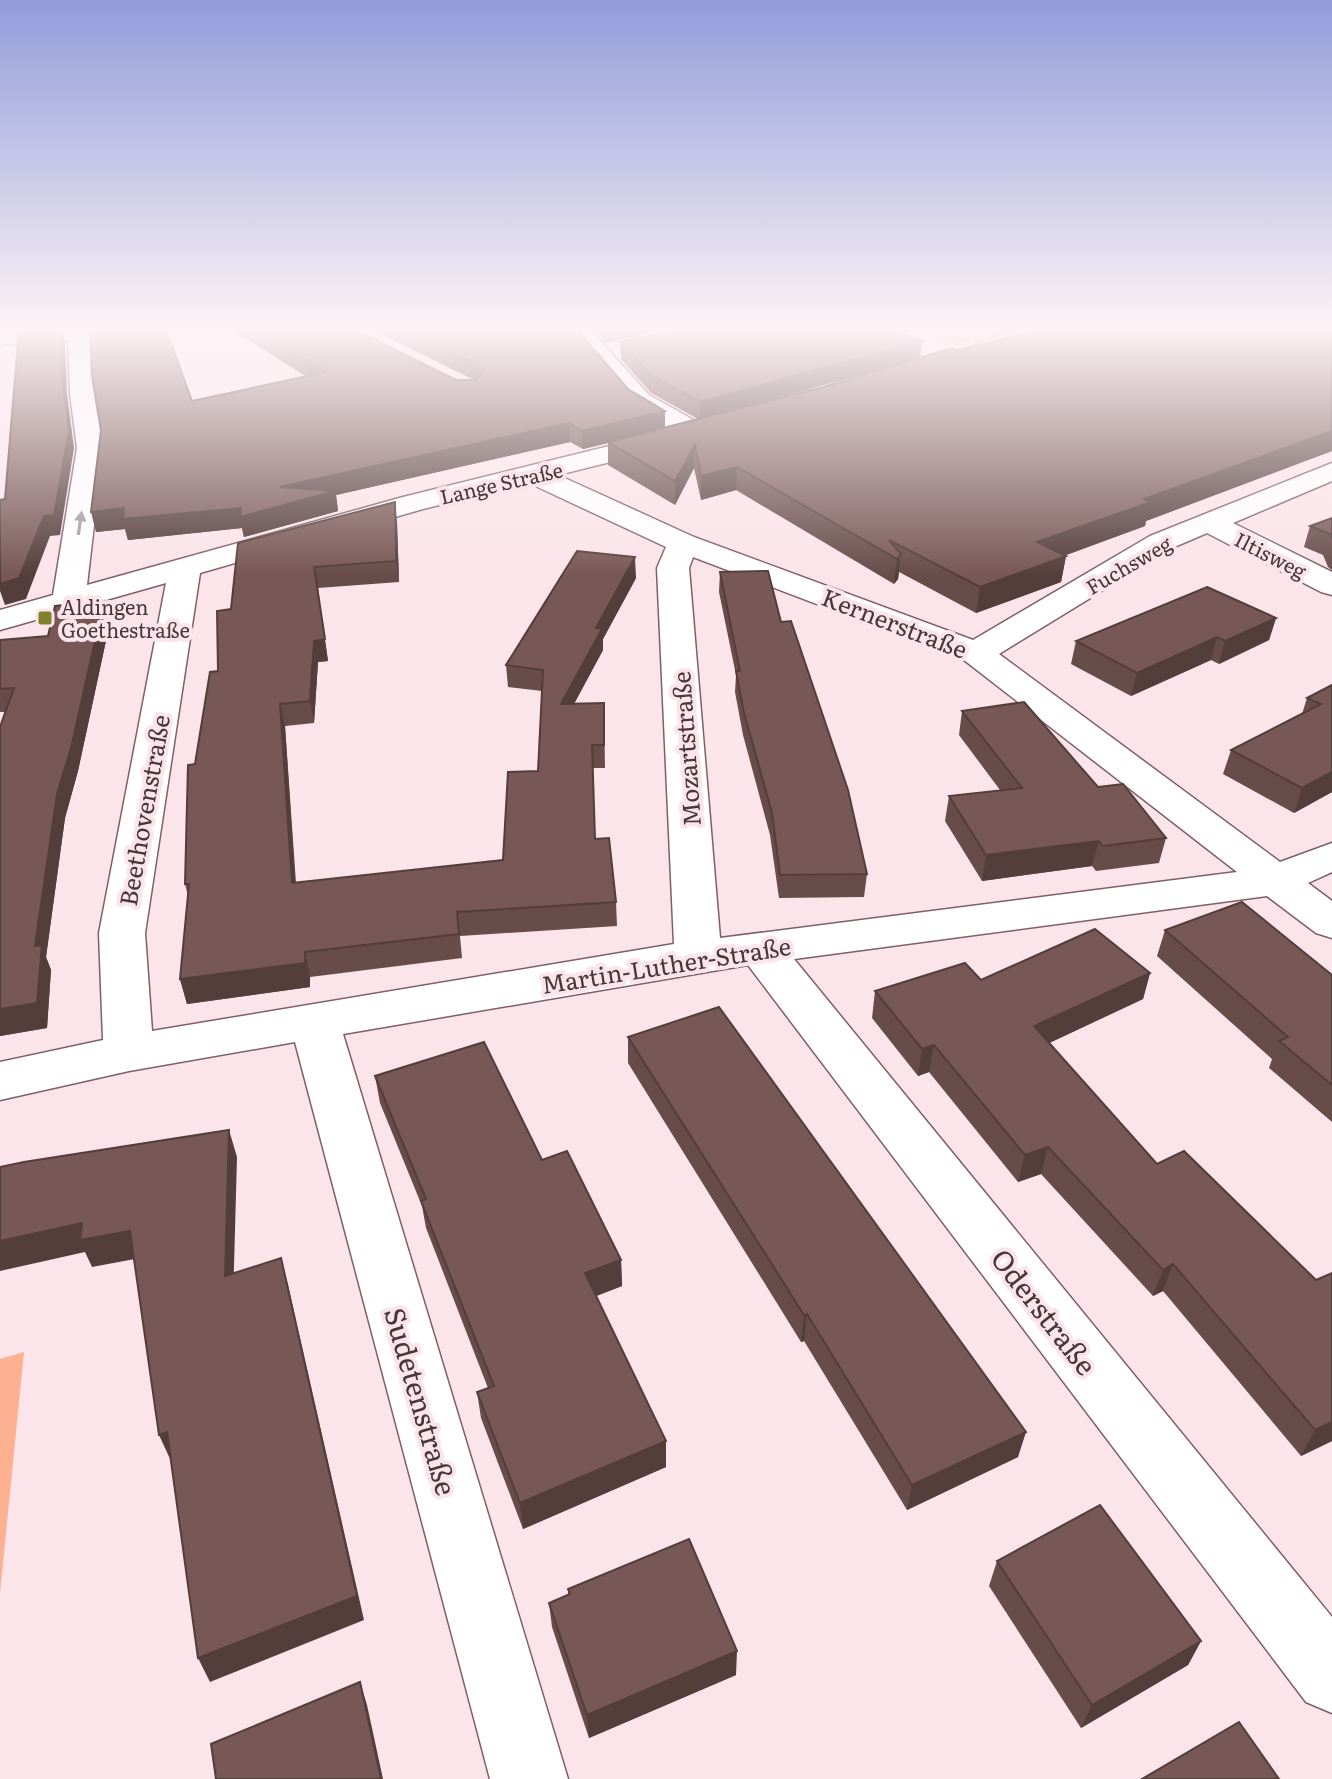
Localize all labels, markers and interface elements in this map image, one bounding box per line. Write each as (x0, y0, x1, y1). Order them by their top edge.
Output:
street label: Lange Straße (437, 453, 565, 511)
one-way arrow (74, 510, 87, 535)
street label: Iltisweg (1230, 523, 1313, 585)
street label: Fuchsweg (1079, 527, 1177, 601)
street label: Kernerstraße (817, 578, 973, 666)
place label: Aldingen Goethestraße (61, 591, 190, 644)
marker: Aldingen Goethestraße (36, 609, 54, 627)
street label: Mozartstraße (662, 670, 708, 828)
street label: Beethovenstraße (109, 712, 177, 908)
street label: Martin-Luther-Straße (539, 927, 793, 1001)
street label: Oderstraße (982, 1239, 1108, 1383)
street label: Sudetenstraße (375, 1302, 469, 1500)

